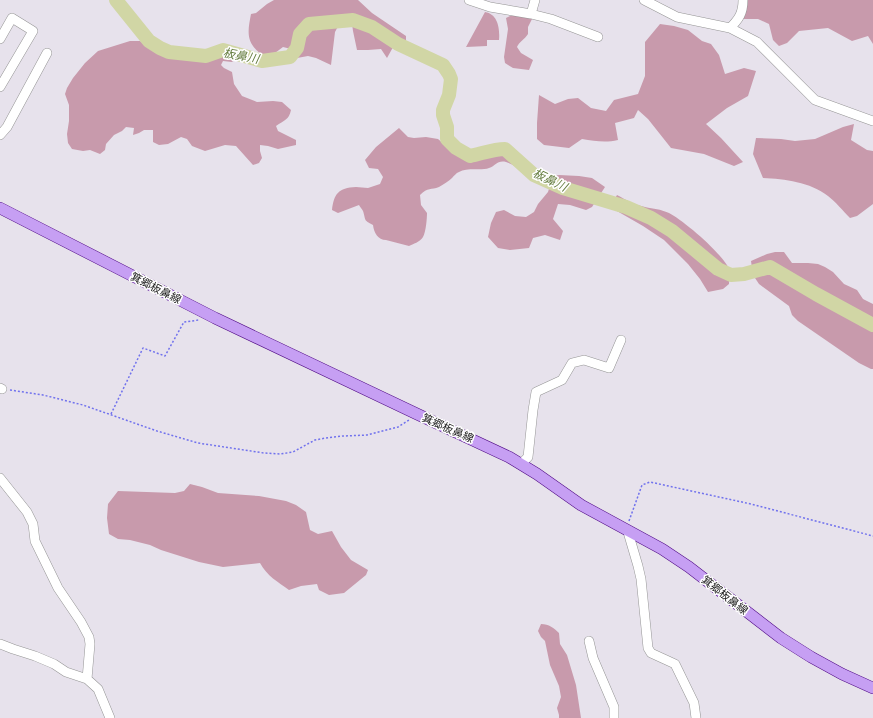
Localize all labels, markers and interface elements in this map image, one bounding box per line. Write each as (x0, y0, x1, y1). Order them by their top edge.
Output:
water label: 板鼻川 (222, 46, 262, 67)
water label: 板鼻川 (531, 166, 571, 195)
street label: 箕郷板鼻線 (129, 270, 183, 306)
street label: 箕郷板鼻線 (420, 411, 476, 445)
street label: 箕郷板鼻線 (700, 573, 750, 617)

